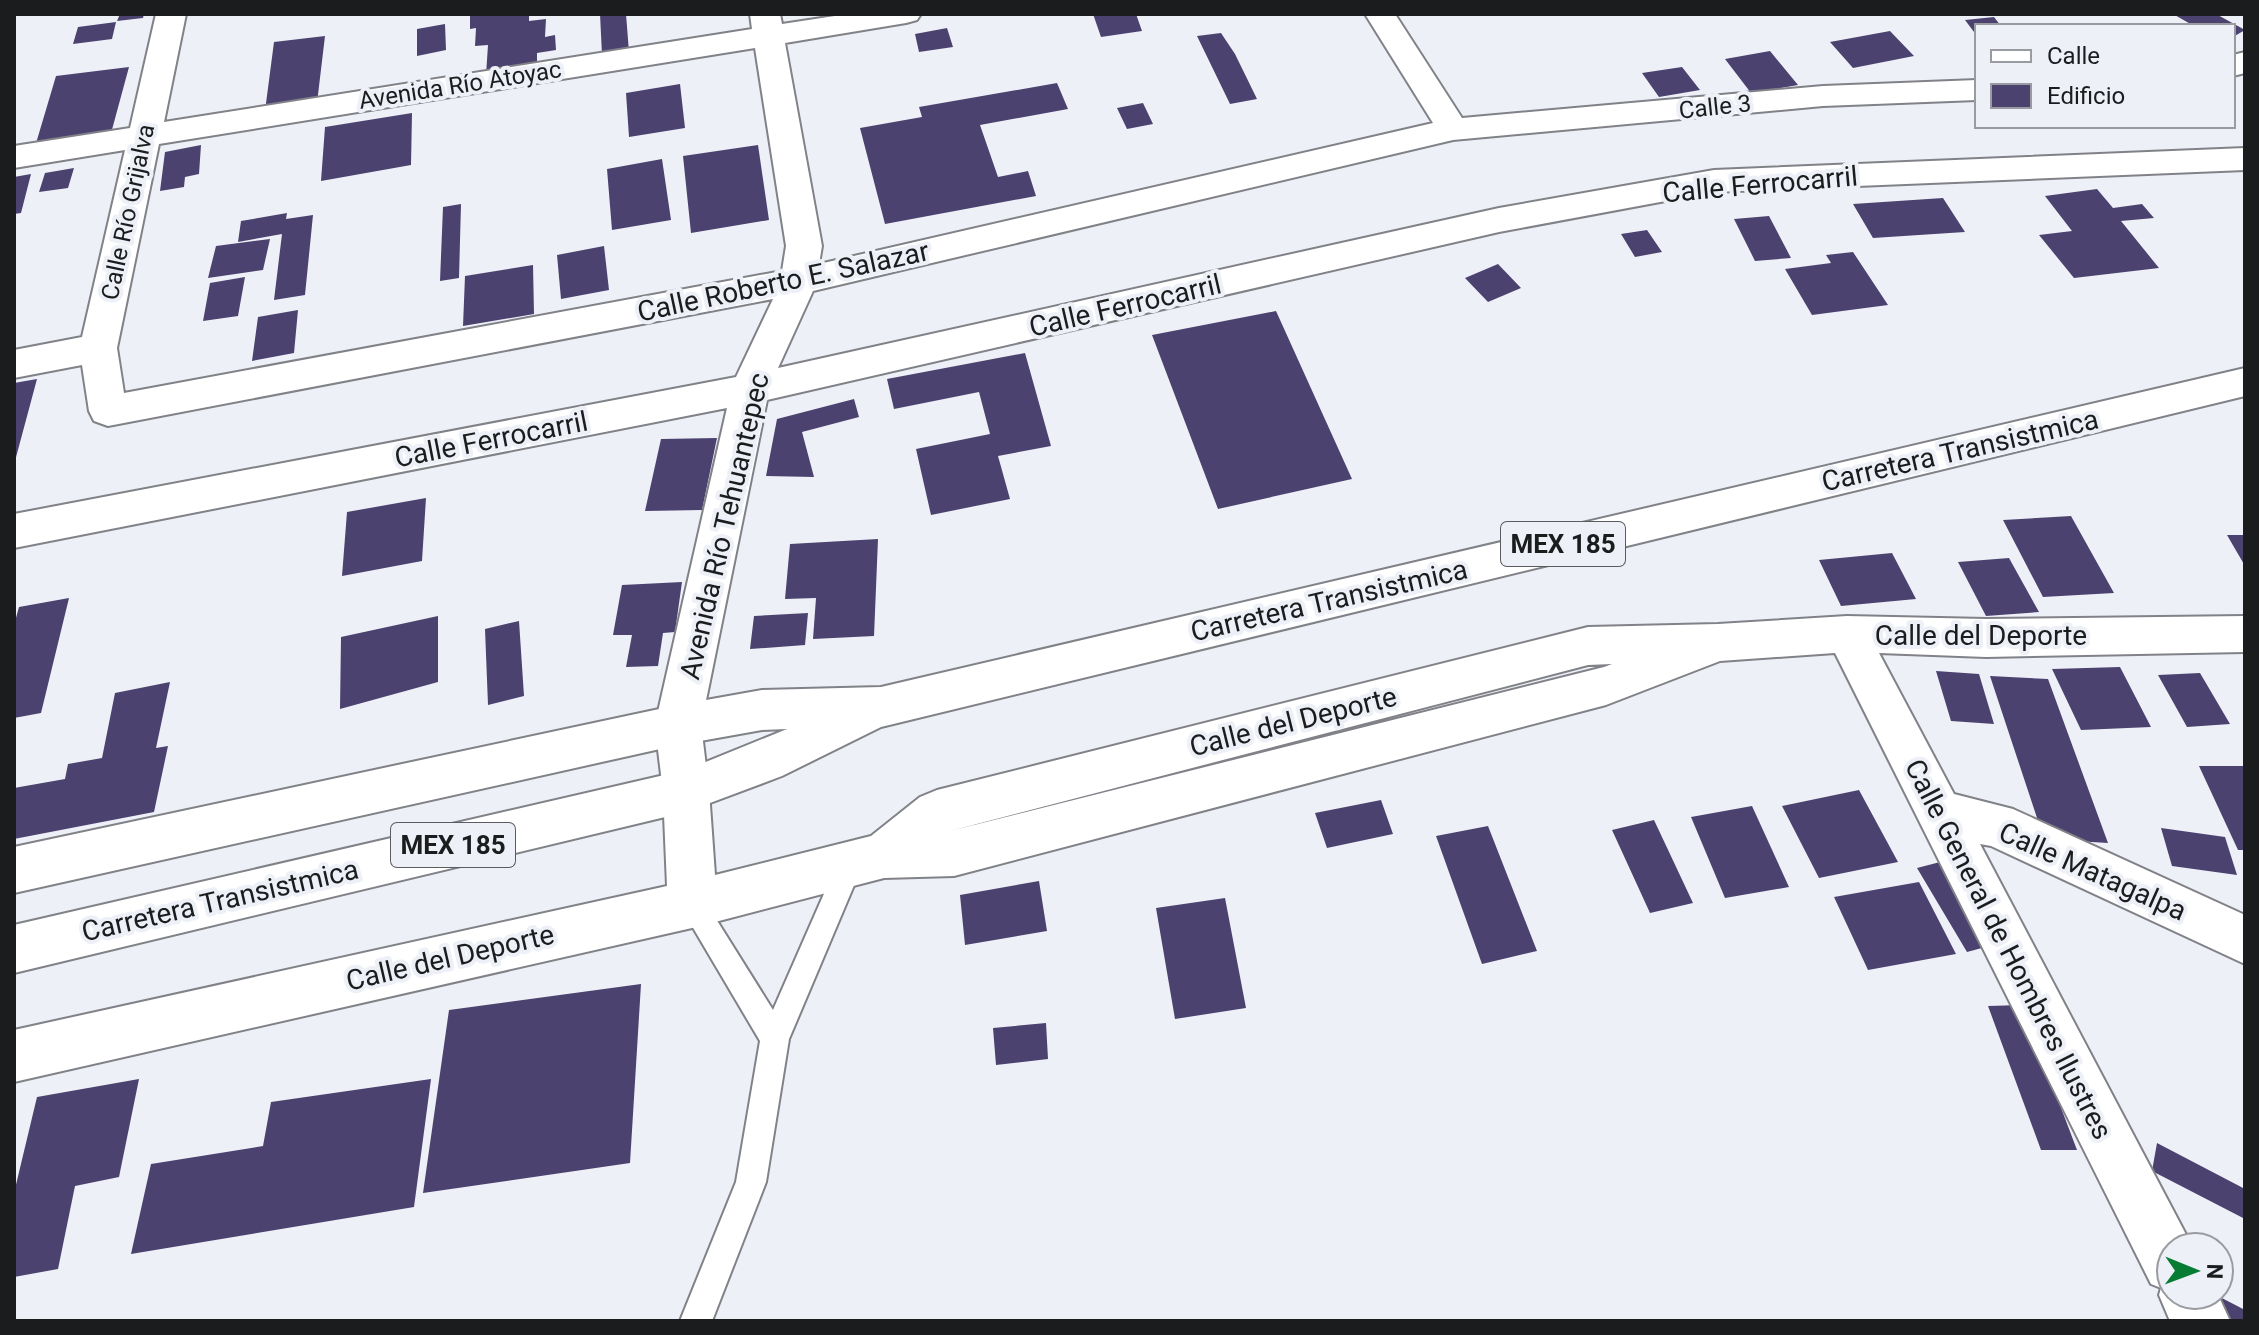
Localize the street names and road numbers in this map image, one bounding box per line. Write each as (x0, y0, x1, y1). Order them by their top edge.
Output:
street label: Avenida Río Atoyac (357, 55, 563, 115)
street label: Calle 3 (1677, 89, 1753, 125)
street label: Calle Río Grijalva (96, 122, 160, 302)
street label: Calle Ferrocarril (1661, 160, 1859, 209)
street label: Calle Roberto E. Salazar (634, 234, 932, 329)
street label: Calle Ferrocarril (1026, 267, 1224, 344)
street label: Avenida Río Tehuantepec (673, 370, 776, 683)
street label: Carretera Transistmica (1819, 403, 2102, 498)
street label: Calle Ferrocarril (392, 405, 590, 474)
road number: MEX 185 (1501, 522, 1625, 566)
street label: Carretera Transistmica (1188, 553, 1471, 648)
street label: Calle del Deporte (1875, 619, 2087, 652)
street label: Calle del Deporte (1186, 680, 1400, 763)
street label: Calle General de Hombres Ilustres (1898, 754, 2119, 1145)
street label: Calle Matagalpa (1994, 815, 2192, 928)
road number: MEX 185 (391, 823, 515, 867)
street label: Carretera Transistmica (79, 853, 362, 948)
street label: Calle del Deporte (343, 918, 557, 997)

